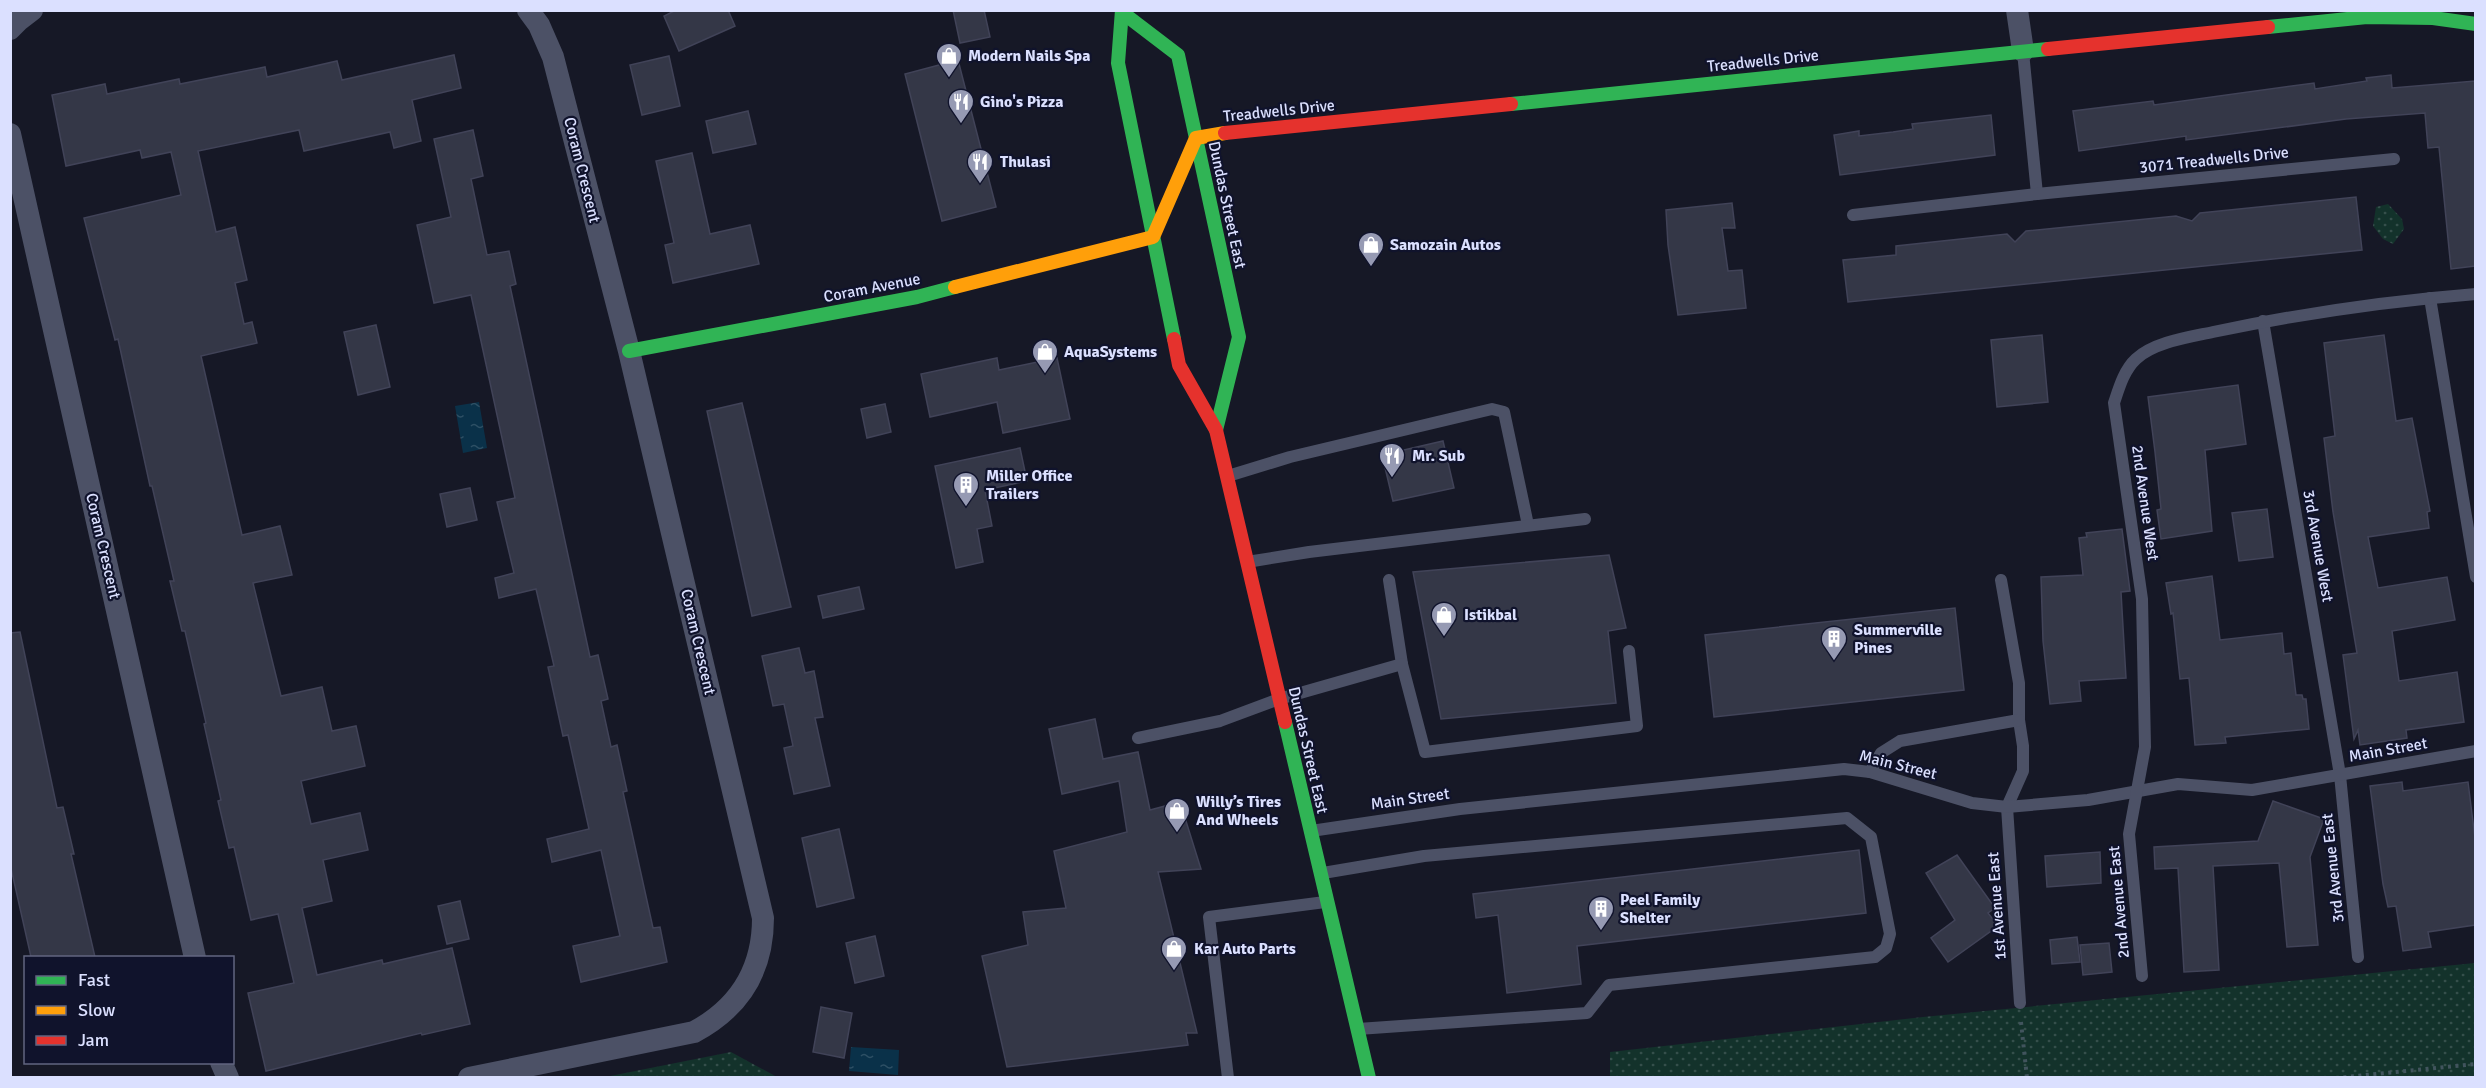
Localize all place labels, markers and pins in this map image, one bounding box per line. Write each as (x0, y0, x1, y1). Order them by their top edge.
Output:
shop icon: Modern Nails Spa (934, 41, 964, 79)
place label: Modern Nails Spa (968, 46, 1090, 66)
restaurant icon: Gino's Pizza (946, 87, 976, 125)
place label: Gino's Pizza (980, 92, 1063, 112)
restaurant icon: Thulasi (965, 147, 995, 185)
place label: Thulasi (1000, 152, 1051, 172)
shop icon: Samozain Autos (1356, 230, 1386, 268)
place label: Samozain Autos (1390, 235, 1501, 255)
shop icon: AquaSystems (1030, 337, 1060, 375)
place label: AquaSystems (1064, 342, 1157, 362)
restaurant icon: Mr. Sub (1377, 441, 1407, 479)
place label: Mr. Sub (1412, 446, 1465, 466)
place label: Miller Office Trailers (986, 466, 1072, 504)
building icon: Miller Office Trailers (951, 470, 981, 508)
shop icon: Istikbal (1429, 600, 1459, 638)
place label: Istikbal (1464, 605, 1517, 625)
place label: Summerville Pines (1854, 620, 1942, 658)
building icon: Summerville Pines (1819, 624, 1849, 662)
place label: Willy’s Tires And Wheels (1196, 792, 1281, 830)
shop icon: Willy’s Tires And Wheels (1162, 796, 1192, 834)
place label: Peel Family Shelter (1620, 890, 1700, 928)
building icon: Peel Family Shelter (1586, 894, 1616, 932)
shop icon: Kar Auto Parts (1159, 934, 1189, 972)
place label: Kar Auto Parts (1194, 939, 1296, 959)

